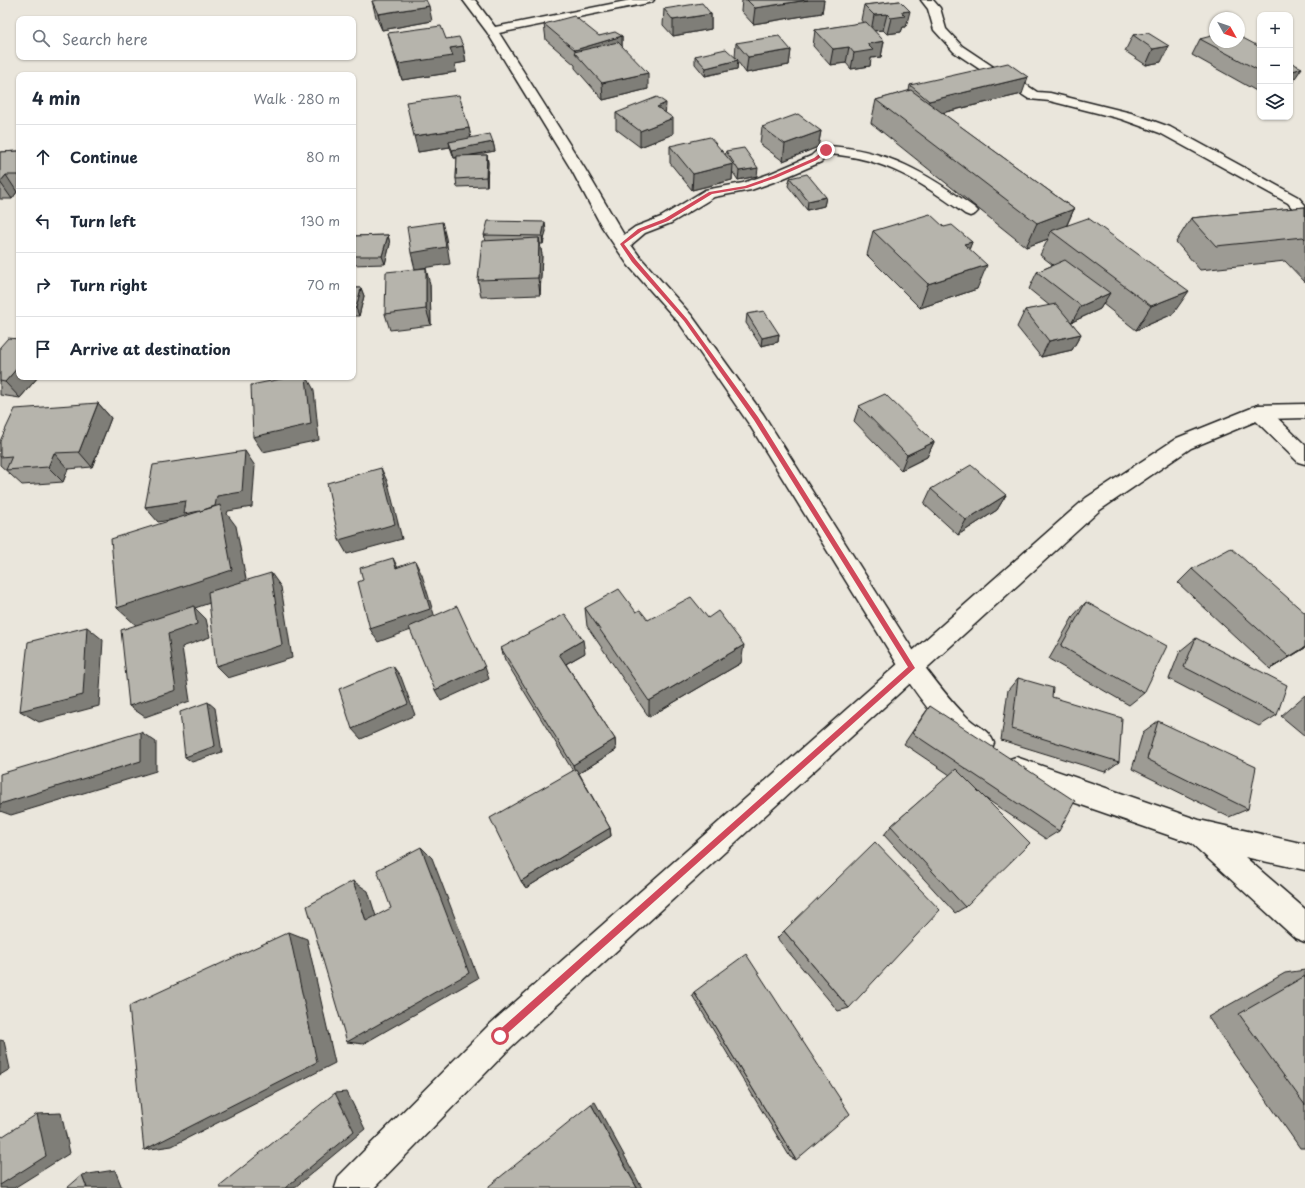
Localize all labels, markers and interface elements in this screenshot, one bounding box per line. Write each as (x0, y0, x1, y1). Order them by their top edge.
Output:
north arrow (1209, 12, 1245, 48)
map controls (1257, 12, 1293, 120)
button: + (1257, 12, 1293, 48)
search box (16, 16, 356, 60)
icon: search (30, 27, 52, 49)
text: Search here (62, 27, 148, 50)
button: − (1257, 48, 1293, 84)
button: layers (1257, 84, 1293, 120)
text: 4 min (32, 85, 80, 111)
text: Walk · 280 m (253, 89, 340, 108)
route end (817, 141, 835, 159)
text: Continue (70, 145, 138, 168)
icon: ahead (32, 146, 54, 168)
text: 80 m (306, 147, 340, 166)
text: Turn left (70, 209, 136, 232)
icon: left (32, 210, 54, 232)
text: 130 m (301, 211, 340, 230)
text: Turn right (70, 273, 147, 296)
icon: right (32, 274, 54, 296)
text: 70 m (307, 275, 340, 294)
text: Arrive at destination (70, 337, 231, 360)
icon: arrive (32, 338, 54, 360)
route start (491, 1027, 509, 1045)

